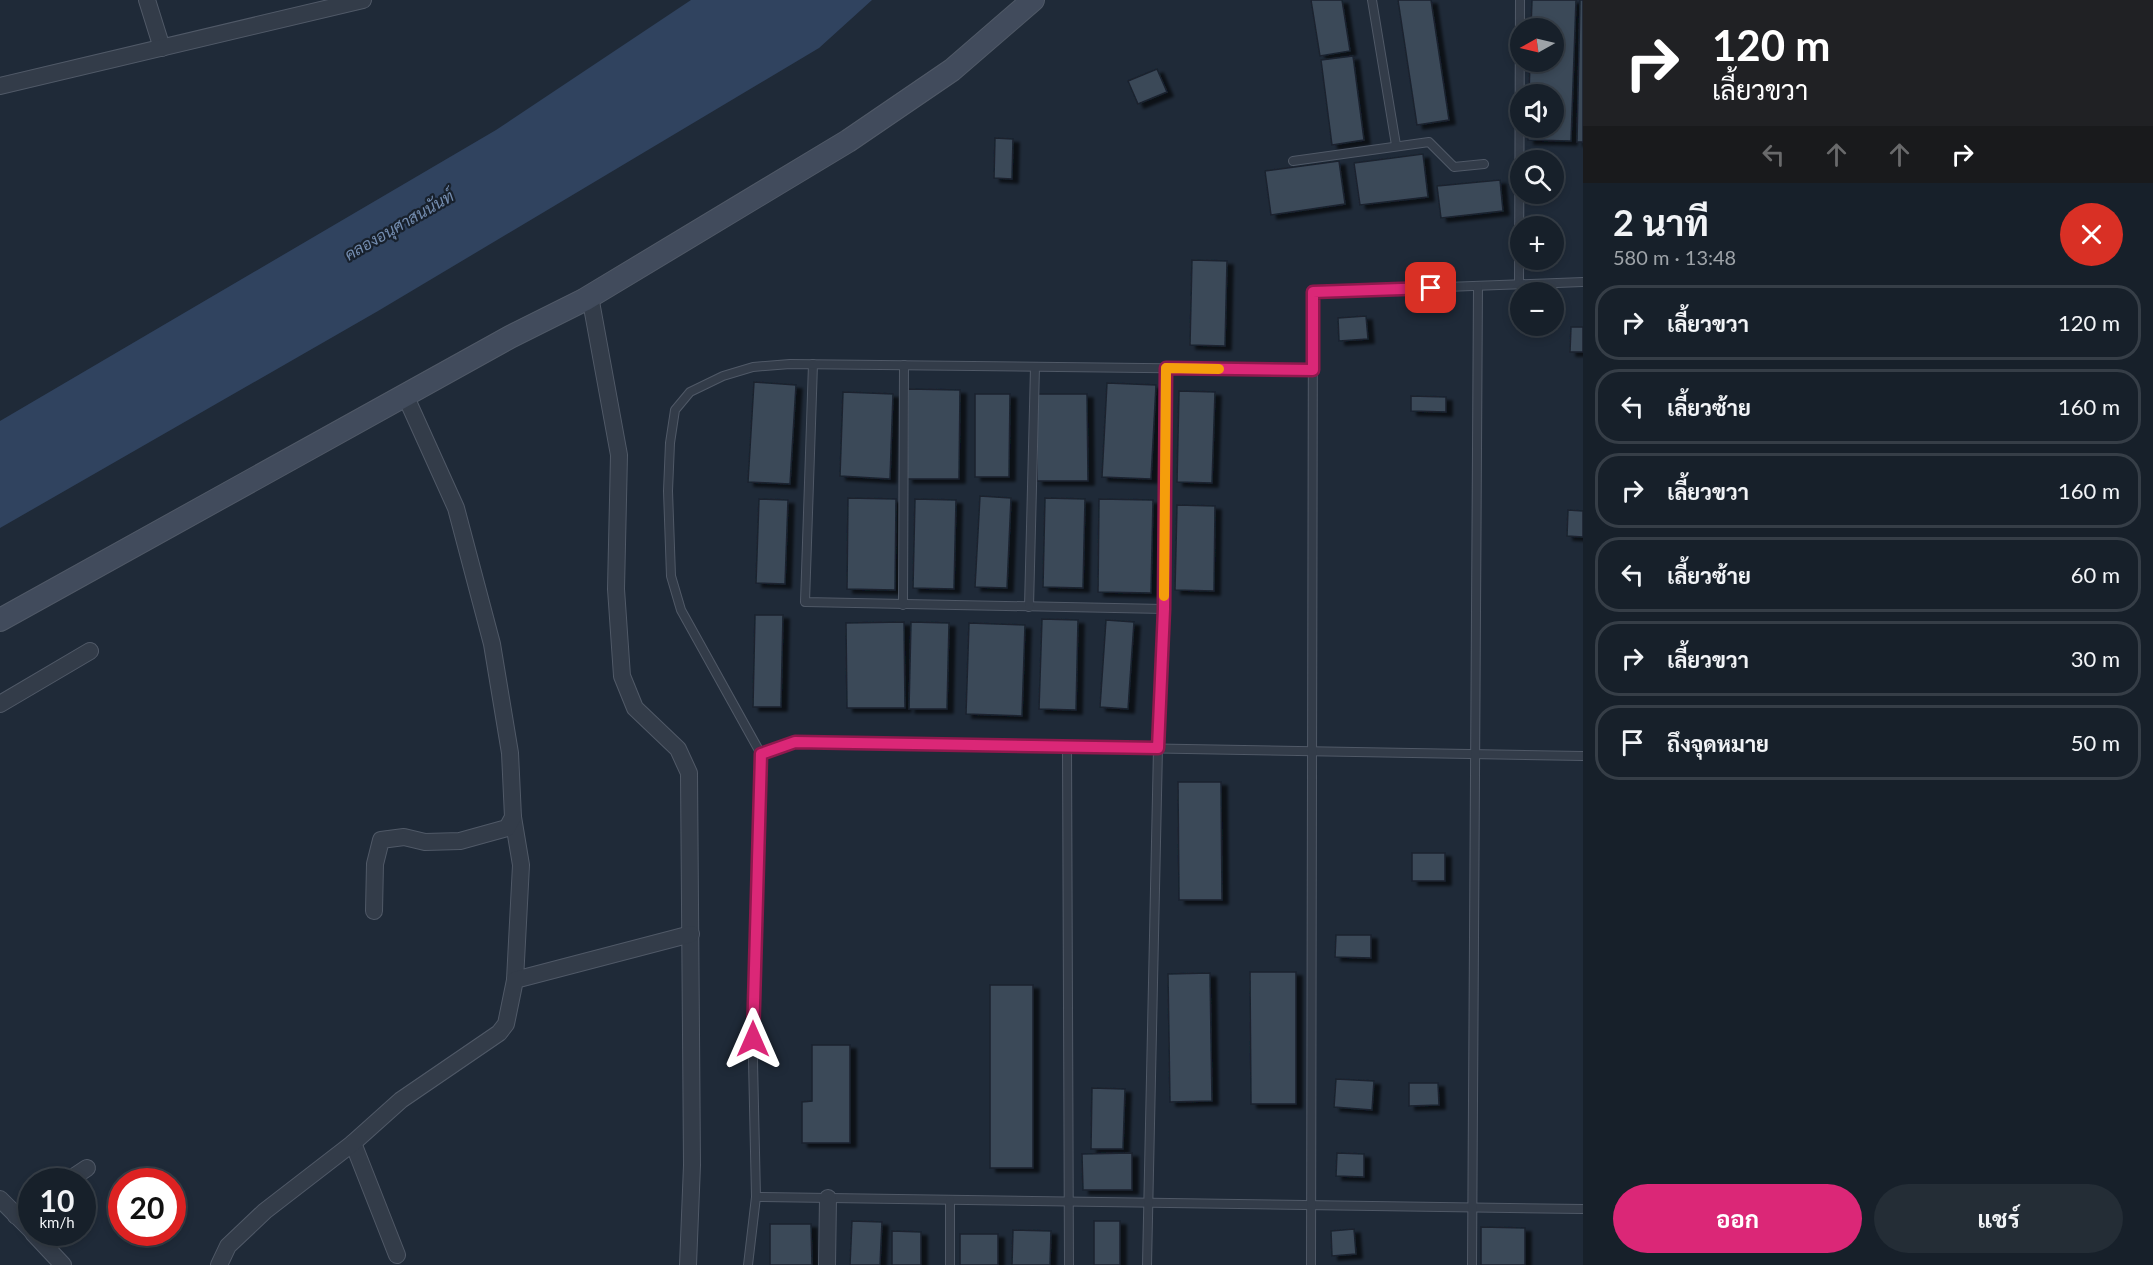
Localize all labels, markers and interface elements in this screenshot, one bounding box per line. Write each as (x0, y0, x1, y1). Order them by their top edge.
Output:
north arrow (1510, 18, 1564, 72)
map controls (1510, 18, 1564, 336)
text: 120 m (1712, 20, 1830, 70)
icon: right (1613, 24, 1691, 102)
text: เลี้ยวขวา (1712, 73, 1808, 106)
button: sound (1510, 84, 1564, 138)
icon: left (1757, 138, 1790, 171)
icon: ahead (1820, 138, 1853, 171)
icon: ahead (1883, 138, 1916, 171)
icon: right (1946, 138, 1979, 171)
button: search (1510, 150, 1564, 204)
water label: คลองอนุศาสนนันท์ (340, 183, 460, 266)
text: 2 นาที (1613, 200, 1709, 244)
button: close (2060, 203, 2123, 266)
button: + (1510, 216, 1564, 270)
text: 580 m · 13:48 (1613, 245, 1736, 269)
pin (1405, 262, 1456, 313)
icon: arrive (1414, 271, 1447, 304)
button: − (1510, 282, 1564, 336)
icon: right (1616, 306, 1649, 339)
text: 120 m (2058, 309, 2120, 336)
text: เลี้ยวขวา (1667, 310, 1749, 337)
icon: left (1616, 390, 1649, 423)
text: 160 m (2058, 393, 2120, 420)
text: เลี้ยวซ้าย (1667, 394, 1751, 421)
icon: right (1616, 474, 1649, 507)
text: 160 m (2058, 477, 2120, 504)
text: เลี้ยวขวา (1667, 478, 1749, 505)
icon: left (1616, 558, 1649, 591)
text: 60 m (2071, 561, 2120, 588)
text: เลี้ยวซ้าย (1667, 562, 1751, 589)
icon: right (1616, 642, 1649, 675)
text: 30 m (2071, 645, 2120, 672)
text: เลี้ยวขวา (1667, 646, 1749, 673)
icon: arrive (1616, 726, 1649, 759)
text: 50 m (2071, 729, 2120, 756)
text: ถึงจุดหมาย (1667, 730, 1769, 757)
position arrow (721, 1007, 785, 1071)
speed limit sign: 20 (108, 1168, 186, 1246)
text: 10 (40, 1182, 74, 1218)
button: ออก (1613, 1184, 1862, 1253)
button: แชร์ (1874, 1184, 2123, 1253)
text: km/h (39, 1213, 75, 1231)

